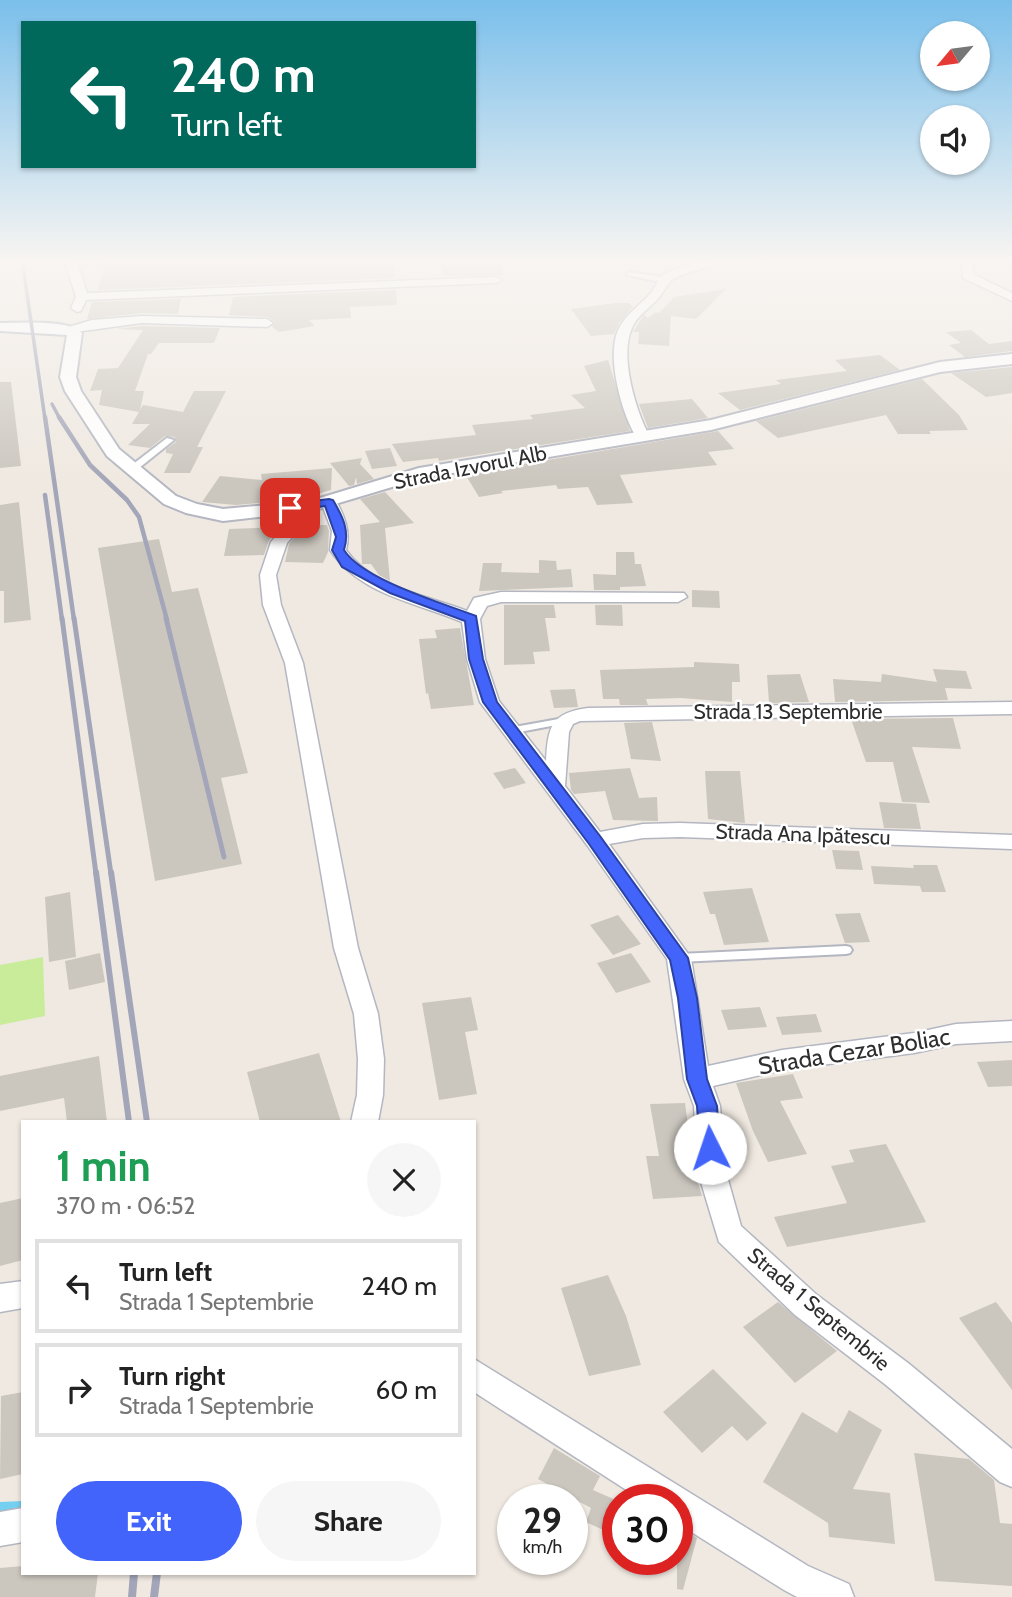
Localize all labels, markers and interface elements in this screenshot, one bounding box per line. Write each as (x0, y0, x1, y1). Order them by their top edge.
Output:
north arrow (920, 21, 990, 91)
map controls (920, 21, 990, 175)
text: 240 m (171, 45, 316, 104)
icon: left (56, 49, 147, 140)
text: Turn left (171, 105, 282, 144)
button: sound (920, 105, 990, 175)
street label: Strada Izvorul Alb (391, 440, 549, 494)
pin (260, 478, 320, 538)
icon: arrive (271, 489, 309, 527)
street label: Strada 13 Septembrie (693, 699, 883, 724)
street label: Strada Ana Ipătescu (715, 818, 891, 850)
street label: Strada Cezar Boliac (756, 1021, 952, 1081)
position arrow (673, 1111, 747, 1185)
text: 1 min (56, 1140, 151, 1192)
button: close (367, 1143, 441, 1217)
text: 370 m · 06:52 (56, 1192, 195, 1220)
street label: Strada 1 Septembrie (743, 1242, 895, 1376)
text: Turn left (119, 1256, 212, 1288)
icon: left (60, 1267, 98, 1305)
text: 240 m (362, 1270, 437, 1302)
text: Strada 1 Septembrie (119, 1288, 314, 1316)
text: Turn right (119, 1360, 225, 1392)
icon: right (60, 1371, 98, 1409)
text: 60 m (375, 1374, 437, 1406)
text: Strada 1 Septembrie (119, 1392, 314, 1420)
button: Exit (56, 1481, 242, 1561)
button: Share (256, 1481, 441, 1561)
speed limit sign: 30 (602, 1484, 693, 1575)
text: 29 (523, 1499, 562, 1542)
text: km/h (523, 1536, 562, 1558)

